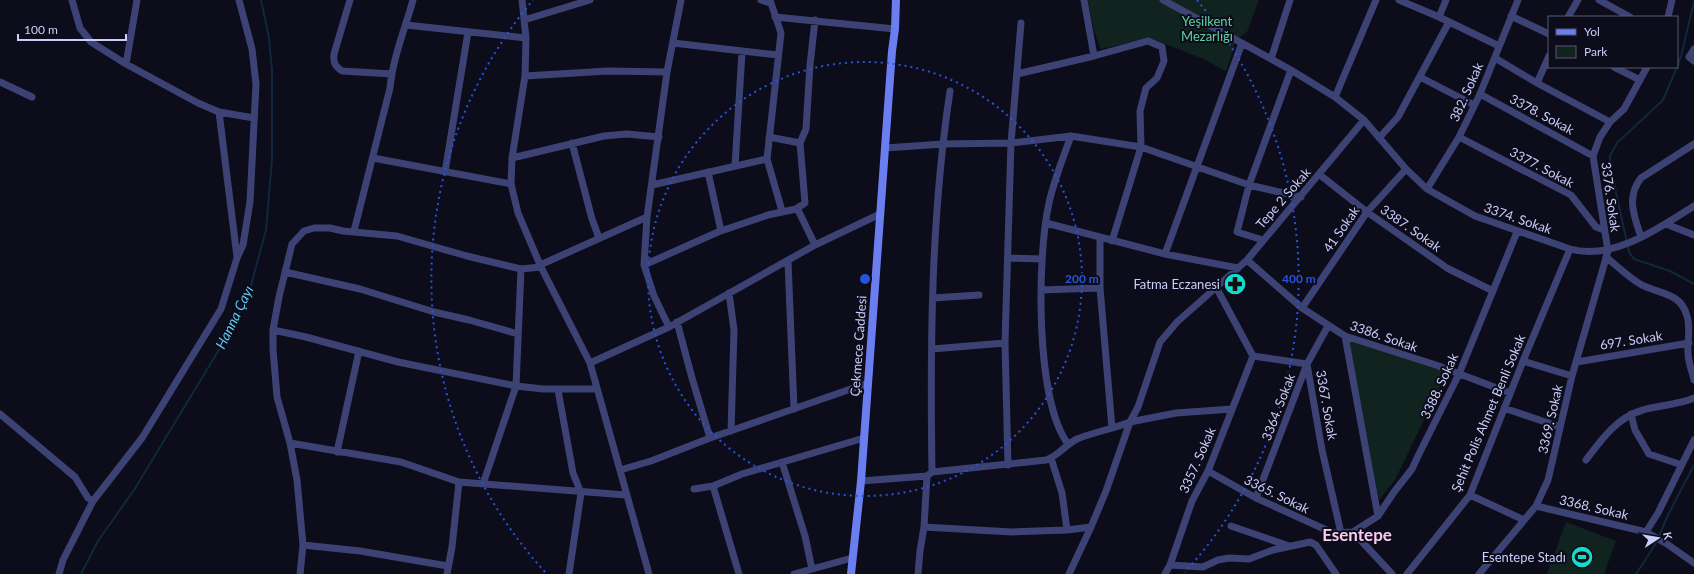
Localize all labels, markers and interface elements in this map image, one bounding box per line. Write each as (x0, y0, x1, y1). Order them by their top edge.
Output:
park label: Yeşilkent Mezarlığı (1181, 13, 1233, 44)
scale bar (18, 16, 126, 42)
legend (1548, 16, 1678, 68)
text: 100 m (24, 22, 58, 37)
text: Yol (1584, 24, 1600, 39)
text: Park (1584, 44, 1608, 59)
street label: 382. Sokak (1446, 60, 1486, 124)
street label: 3378. Sokak (1507, 90, 1577, 138)
street label: 3377. Sokak (1507, 143, 1577, 191)
street label: 3376. Sokak (1598, 161, 1624, 233)
street label: Tepe 2 Sokak (1252, 164, 1314, 232)
street label: 3374. Sokak (1482, 199, 1554, 237)
street label: 3387. Sokak (1377, 201, 1445, 255)
street label: 41 Sokak (1319, 203, 1363, 255)
text: 200 m (1065, 271, 1099, 286)
pharmacy icon: Fatma Eczanesi (1222, 271, 1248, 297)
text: 400 m (1282, 271, 1316, 286)
centre of rings (858, 272, 872, 286)
place label: Fatma Eczanesi (1133, 276, 1220, 292)
water label: Hanna Çayı (211, 283, 257, 351)
street label: Çekmece Caddesi (846, 295, 870, 397)
street label: 3386. Sokak (1348, 317, 1420, 355)
street label: 697. Sokak (1599, 327, 1664, 353)
street label: Şehit Polis Ahmet Benli Sokak (1448, 332, 1529, 494)
street label: 3388. Sokak (1417, 350, 1461, 421)
street label: 3367. Sokak (1313, 369, 1341, 442)
street label: 3364. Sokak (1258, 371, 1298, 443)
street label: 3369. Sokak (1534, 382, 1566, 455)
street label: 3357. Sokak (1175, 424, 1219, 496)
street label: 3365. Sokak (1242, 471, 1313, 517)
street label: 3368. Sokak (1558, 491, 1631, 523)
north arrow (1638, 518, 1678, 558)
district label: Esentepe (1322, 524, 1392, 545)
text: K (1661, 531, 1676, 541)
sports icon: Esentepe Stadı (1569, 544, 1595, 570)
place label: Esentepe Stadı (1482, 549, 1566, 565)

